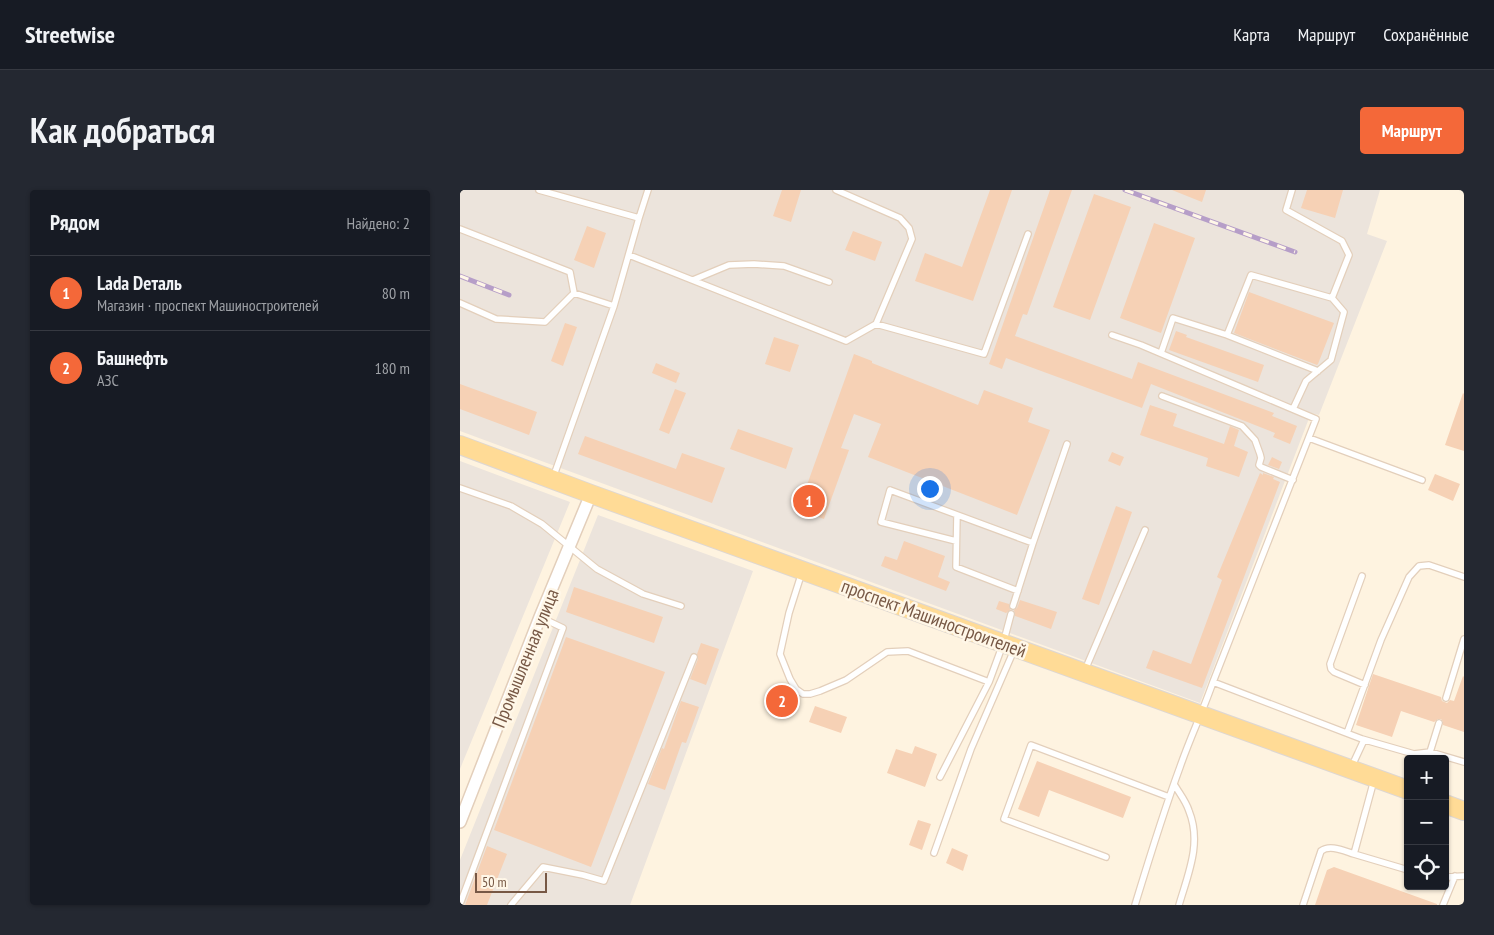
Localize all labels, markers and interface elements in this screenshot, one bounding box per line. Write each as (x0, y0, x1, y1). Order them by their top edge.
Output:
text: Streetwise (25, 19, 115, 50)
text: Карта (1233, 23, 1270, 46)
text: Маршрут (1298, 23, 1355, 46)
text: Сохранённые (1383, 23, 1469, 46)
text: Как добраться (30, 107, 215, 153)
button: Маршрут (1360, 107, 1464, 154)
text: Рядом (50, 209, 100, 236)
text: Найдено: 2 (347, 213, 410, 233)
text: Lada Dеталь (97, 271, 182, 295)
text: 1 (62, 283, 70, 303)
text: 80 m (382, 283, 410, 303)
text: Магазин · проспект Машиностроителей (97, 295, 319, 315)
text: Башнефть (97, 346, 168, 370)
text: 2 (62, 358, 70, 378)
text: 180 m (375, 358, 410, 378)
text: АЗС (97, 370, 119, 390)
your location (917, 476, 943, 502)
pin: 1 (793, 482, 825, 520)
street label: проспект Машиностроителей (838, 573, 1030, 663)
street label: Промышленная улица (486, 585, 564, 731)
pin: 2 (766, 682, 798, 720)
map controls (1404, 755, 1449, 890)
button: + (1404, 755, 1449, 800)
button: − (1404, 800, 1449, 845)
button: locate (1404, 845, 1449, 890)
scale bar (475, 870, 548, 893)
text: 50 m (482, 873, 507, 891)

